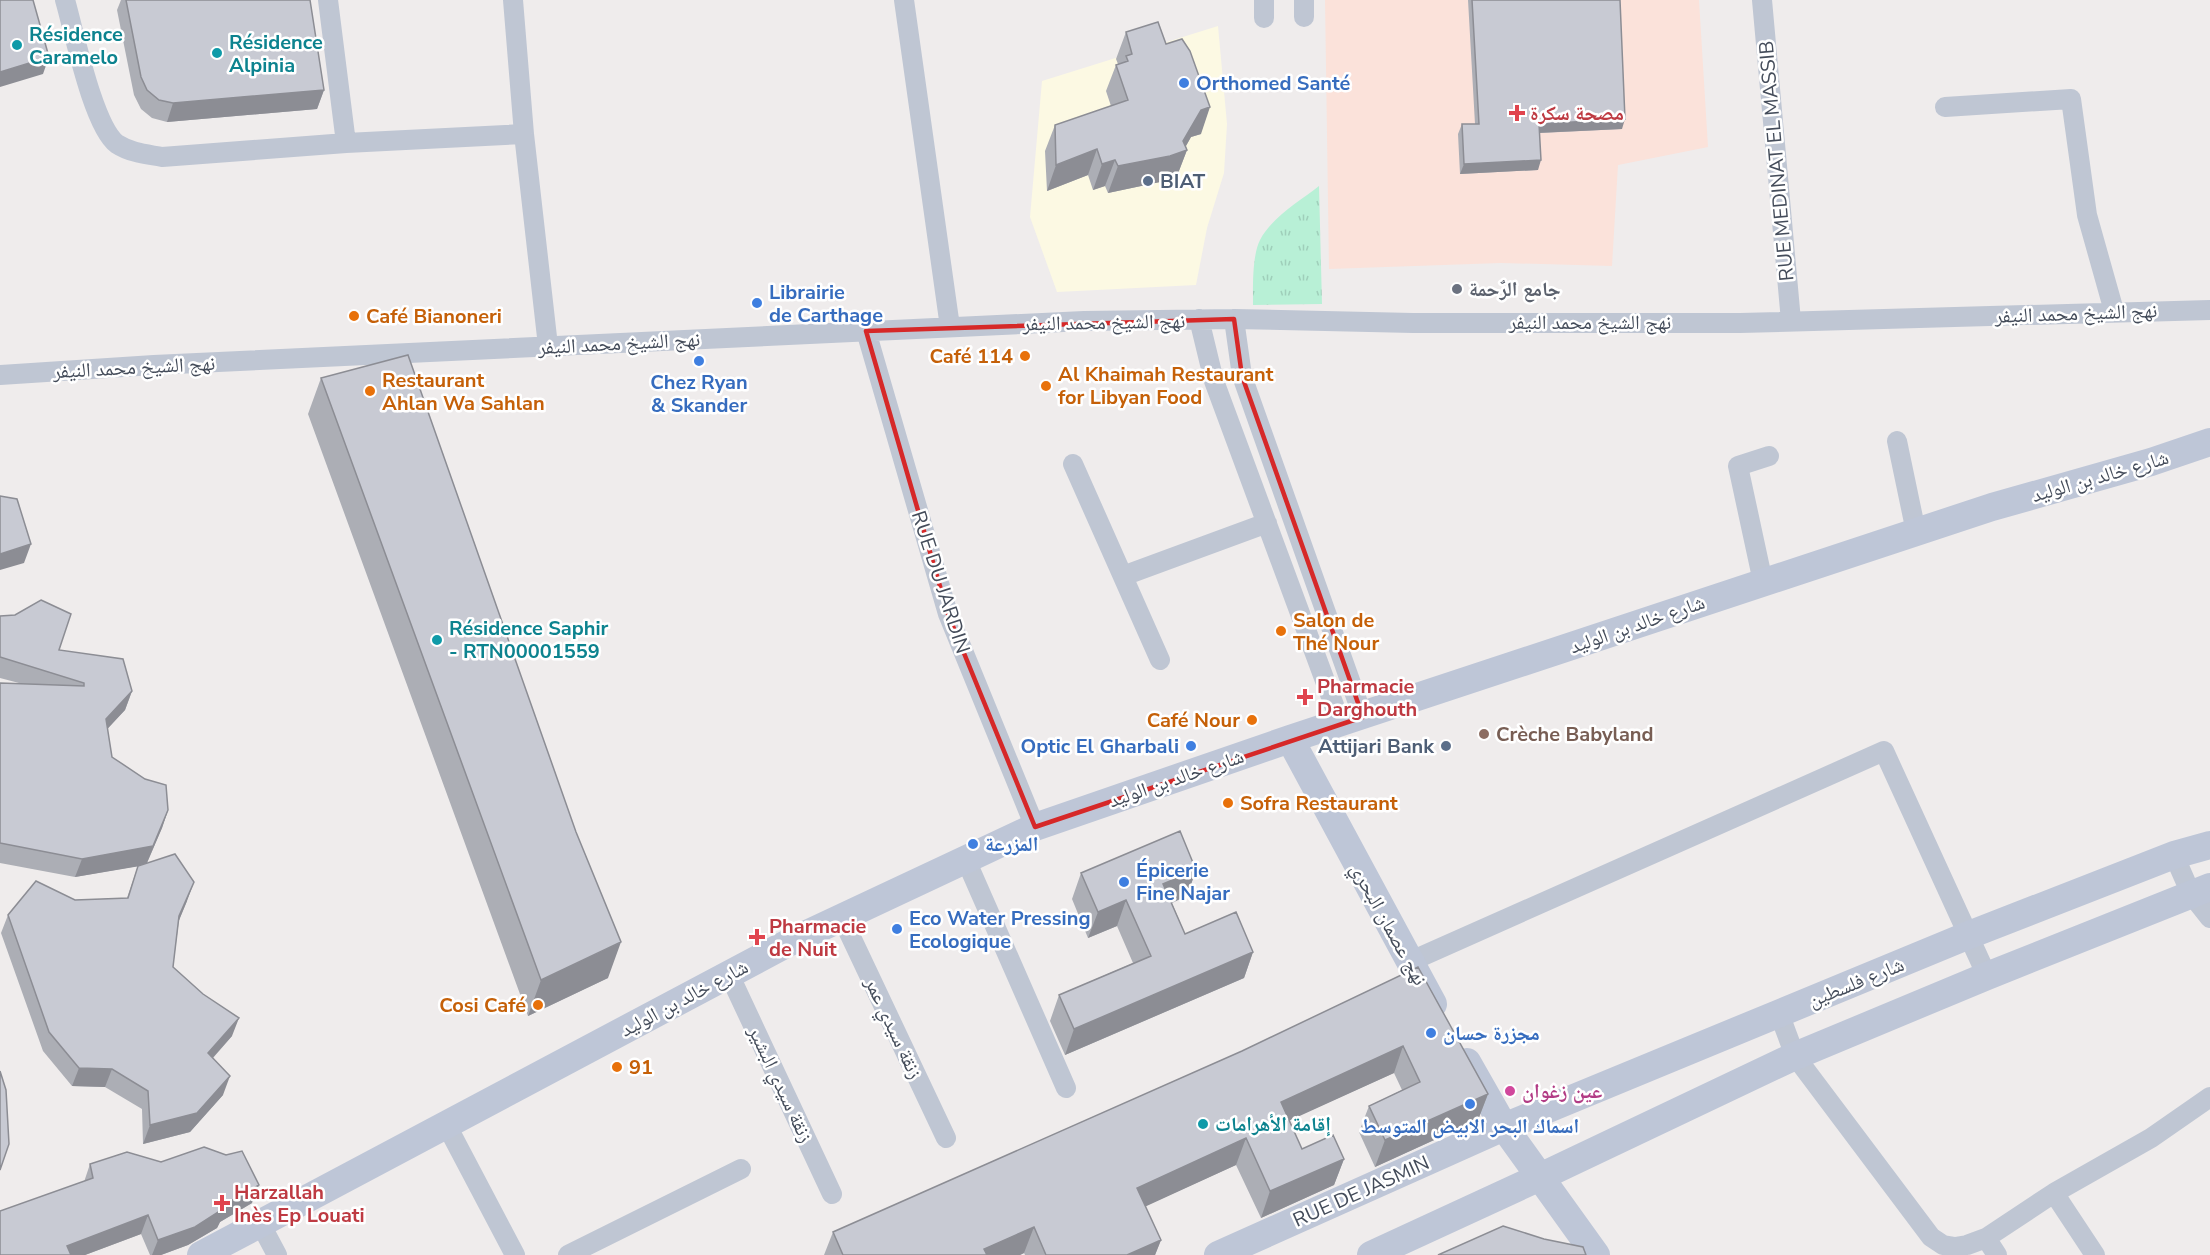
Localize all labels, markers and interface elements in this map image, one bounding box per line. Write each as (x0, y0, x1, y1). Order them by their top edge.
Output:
place label: Résidence Caramelo (29, 21, 123, 71)
place label: Résidence Alpinia (229, 29, 323, 79)
marker: Résidence Caramelo (10, 38, 24, 52)
street label: RUE MEDINAT EL MASSIB (1753, 40, 1800, 282)
marker: Résidence Alpinia (210, 46, 224, 60)
place label: Orthomed Santé (1196, 70, 1351, 97)
marker: Orthomed Santé (1177, 76, 1191, 90)
place label: مصحة سكرة (1530, 100, 1624, 127)
marker: مصحة سكرة (1508, 104, 1526, 122)
place label: BIAT (1160, 168, 1206, 195)
marker: BIAT (1141, 174, 1155, 188)
place label: جامع الرٌحمة (1469, 276, 1561, 303)
place label: Librairie de Carthage (769, 279, 883, 329)
marker: جامع الرٌحمة (1450, 282, 1464, 296)
marker: Librairie de Carthage (750, 296, 764, 310)
street label: نهج الشيخ محمد النيفر (1993, 297, 2158, 330)
place label: Café Bianoneri (366, 303, 502, 330)
street label: نهج الشيخ محمد النيفر (1021, 308, 1186, 337)
marker: Café Bianoneri (347, 309, 361, 323)
street label: نهج الشيخ محمد النيفر (1508, 309, 1671, 336)
street label: نهج الشيخ محمد النيفر (536, 326, 701, 361)
place label: Café 114 (930, 343, 1013, 370)
marker: Café 114 (1018, 349, 1032, 363)
street label: نهج الشيخ محمد النيفر (51, 350, 216, 385)
marker: Chez Ryan & Skander (692, 354, 706, 368)
place label: Al Khaimah Restaurant for Libyan Food (1058, 361, 1274, 411)
place label: Restaurant Ahlan Wa Sahlan (382, 367, 545, 417)
place label: Chez Ryan & Skander (650, 369, 748, 419)
marker: Al Khaimah Restaurant for Libyan Food (1039, 379, 1053, 393)
marker: Restaurant Ahlan Wa Sahlan (363, 384, 377, 398)
street label: شارع خالد بن الوليد (2028, 444, 2172, 509)
street label: RUE DU JARDIN (905, 507, 976, 657)
street label: شارع خالد بن الوليد (1566, 589, 1708, 660)
place label: Salon de Thé Nour (1293, 607, 1379, 657)
place label: Résidence Saphir - RTN00001559 (449, 615, 609, 665)
marker: Salon de Thé Nour (1274, 624, 1288, 638)
marker: Résidence Saphir - RTN00001559 (430, 633, 444, 647)
place label: Pharmacie Darghouth (1317, 673, 1417, 723)
marker: Pharmacie Darghouth (1298, 690, 1312, 704)
place label: Café Nour (1147, 707, 1240, 734)
marker: Café Nour (1245, 713, 1259, 727)
place label: Crèche Babyland (1496, 721, 1654, 748)
marker: Crèche Babyland (1477, 727, 1491, 741)
place label: Optic El Gharbali (1020, 733, 1179, 760)
place label: Attijari Bank (1318, 733, 1435, 760)
marker: Optic El Gharbali (1184, 739, 1198, 753)
marker: Attijari Bank (1439, 739, 1453, 753)
street label: شارع خالد بن الوليد (1105, 743, 1247, 814)
place label: Sofra Restaurant (1240, 790, 1398, 817)
marker: Sofra Restaurant (1221, 796, 1235, 810)
place label: المزرعة (985, 831, 1038, 858)
marker: المزرعة (966, 837, 980, 851)
place label: Épicerie Fine Najar (1136, 857, 1230, 907)
street label: نهج عصمان البحري (1342, 858, 1433, 991)
marker: Épicerie Fine Najar (1117, 875, 1131, 889)
place label: Eco Water Pressing Ecologique (909, 905, 1090, 955)
place label: Pharmacie de Nuit (769, 913, 867, 963)
marker: Eco Water Pressing Ecologique (890, 922, 904, 936)
marker: Pharmacie de Nuit (750, 930, 764, 944)
street label: شارع فلسطين (1804, 951, 1908, 1014)
street label: شارع خالد بن الوليد (615, 953, 753, 1044)
street label: زنقة سيدي عمر (856, 972, 929, 1084)
place label: Cosi Café (439, 992, 526, 1019)
marker: Cosi Café (531, 998, 545, 1012)
place label: مجزرة حسان (1443, 1020, 1540, 1047)
street label: زنقة سيدي البشير (739, 1021, 819, 1148)
marker: مجزرة حسان (1424, 1026, 1438, 1040)
place label: 91 (629, 1054, 653, 1081)
marker: 91 (610, 1060, 624, 1074)
place label: عين زغوان (1522, 1078, 1602, 1105)
marker: عين زغوان (1503, 1084, 1517, 1098)
marker: اسماك البحر الابيض المتوسط (1463, 1097, 1477, 1111)
place label: إقامة الأهرامات (1215, 1111, 1331, 1138)
place label: اسماك البحر الابيض المتوسط (1361, 1113, 1579, 1140)
marker: إقامة الأهرامات (1196, 1117, 1210, 1131)
street label: RUE DE JASMIN (1289, 1149, 1434, 1234)
place label: Harzallah Inès Ep Louati (234, 1179, 365, 1229)
marker: Harzallah Inès Ep Louati (215, 1196, 229, 1210)

